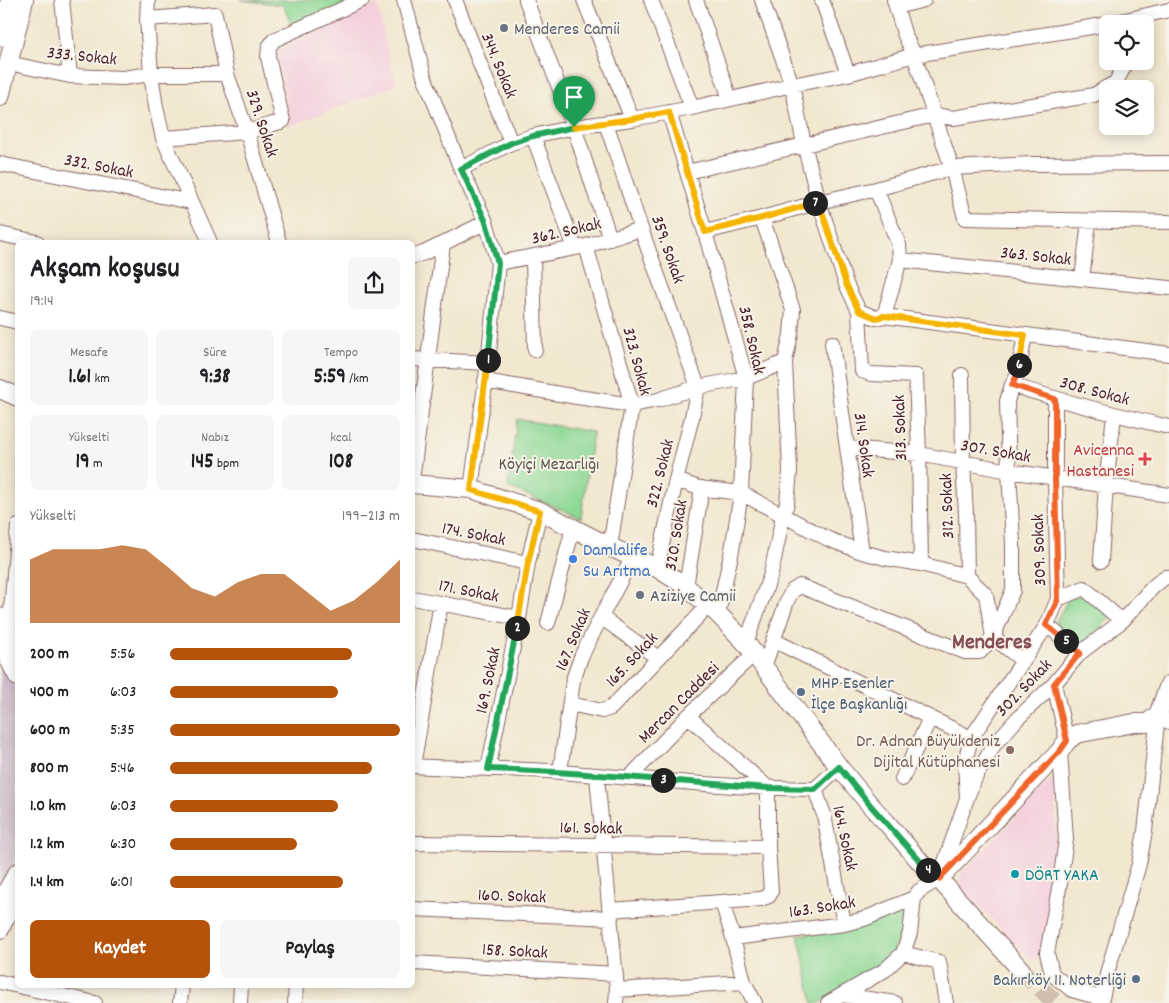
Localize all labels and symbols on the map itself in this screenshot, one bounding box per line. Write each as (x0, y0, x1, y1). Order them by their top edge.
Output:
place label: Menderes Camii (514, 18, 620, 43)
marker: Menderes Camii (498, 22, 510, 34)
street label: 344. Sokak (473, 29, 522, 103)
street label: 333. Sokak (45, 41, 118, 74)
pin (553, 76, 595, 127)
street label: 329. Sokak (238, 86, 283, 161)
street label: 332. Sokak (62, 148, 135, 186)
pin: 7 (802, 190, 828, 216)
street label: 362. Sokak (529, 212, 604, 253)
street label: 359. Sokak (643, 212, 690, 287)
street label: 363. Sokak (999, 241, 1072, 274)
street label: 358. Sokak (731, 304, 771, 377)
street label: 323. Sokak (614, 325, 657, 399)
pin: 1 (476, 348, 500, 372)
pin: 6 (1006, 352, 1032, 378)
street label: 308. Sokak (1057, 371, 1132, 414)
street label: 313. Sokak (888, 394, 915, 461)
street label: 314. Sokak (846, 411, 879, 480)
street label: 307. Sokak (958, 434, 1033, 471)
street label: 322. Sokak (641, 437, 682, 511)
place label: Avicenna Hastanesi (1067, 439, 1135, 485)
marker: Avicenna Hastanesi (1138, 452, 1152, 466)
park label: Köyiçi Mezarlığı (499, 453, 599, 478)
street label: 312. Sokak (935, 472, 962, 539)
street label: 320. Sokak (659, 498, 695, 573)
street label: 309. Sokak (1027, 513, 1054, 586)
street label: 174. Sokak (439, 517, 508, 554)
place label: Damlalife Su Arıtma (583, 539, 651, 585)
marker: Damlalife Su Arıtma (567, 553, 579, 565)
street label: 171. Sokak (436, 574, 501, 611)
place label: Aziziye Camii (650, 585, 736, 610)
marker: Aziziye Camii (634, 589, 646, 601)
street label: 167. Sokak (550, 605, 599, 675)
pin: 2 (504, 616, 530, 640)
street label: 165. Sokak (601, 628, 665, 694)
district label: Menderes (952, 628, 1032, 659)
pin: 5 (1054, 628, 1078, 654)
street label: 169. Sokak (470, 645, 509, 716)
street label: 302. Sokak (991, 654, 1059, 723)
street label: Mercan Caddesi (633, 657, 726, 750)
place label: MHP Esenler İlçe Başkanlığı (811, 672, 907, 718)
marker: MHP Esenler İlçe Başkanlığı (795, 686, 807, 698)
place label: Dr. Adnan Büyükdeniz Dijital Kütüphanesi (856, 730, 1000, 776)
marker: Dr. Adnan Büyükdeniz Dijital Kütüphanesi (1004, 744, 1016, 756)
pin: 3 (650, 768, 676, 792)
street label: 164. Sokak (824, 803, 863, 874)
street label: 161. Sokak (559, 816, 623, 843)
pin: 4 (916, 858, 940, 882)
place label: DÖRT YAKA (1025, 864, 1099, 889)
marker: DÖRT YAKA (1009, 868, 1021, 880)
street label: 160. Sokak (477, 884, 547, 911)
street label: 163. Sokak (787, 891, 857, 926)
street label: 158. Sokak (481, 938, 548, 967)
place label: Bakırköy 11. Noterliği (993, 969, 1126, 994)
marker: Bakırköy 11. Noterliği (1130, 973, 1142, 985)

